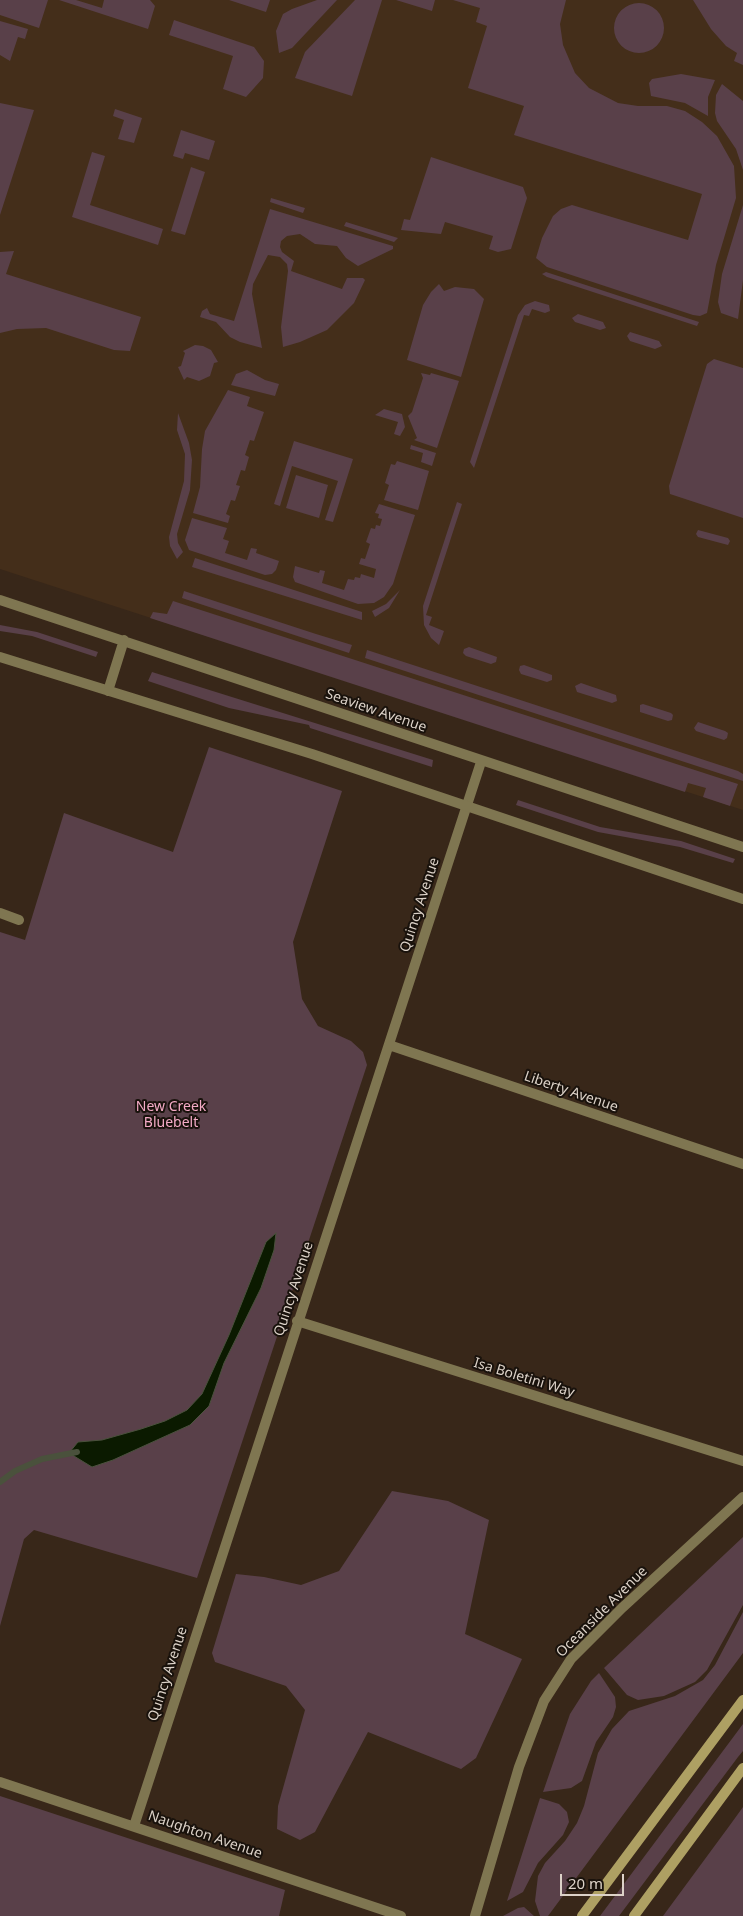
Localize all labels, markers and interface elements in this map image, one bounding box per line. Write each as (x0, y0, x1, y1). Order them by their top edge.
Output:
street label: Seaview Avenue (323, 686, 429, 736)
street label: Quincy Avenue (397, 856, 443, 954)
street label: Liberty Avenue (522, 1068, 620, 1116)
park label: New Creek Bluebelt (136, 1099, 206, 1132)
street label: Quincy Avenue (271, 1240, 317, 1338)
street label: Isa Boletini Way (472, 1355, 576, 1401)
street label: Oceanside Avenue (553, 1563, 651, 1661)
street label: Quincy Avenue (145, 1625, 191, 1723)
street label: Naughton Avenue (146, 1808, 264, 1862)
scale bar (563, 1864, 627, 1896)
text: 20 m (568, 1873, 603, 1893)

